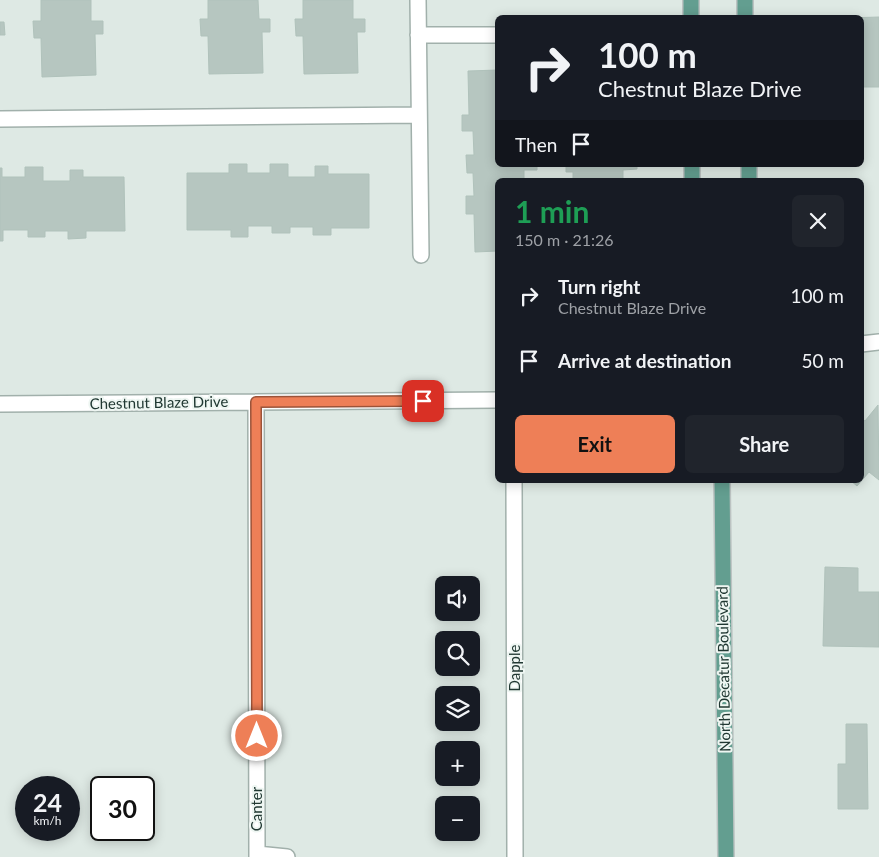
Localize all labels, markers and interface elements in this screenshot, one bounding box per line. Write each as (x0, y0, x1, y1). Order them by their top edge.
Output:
text: 100 m (598, 33, 697, 75)
icon: right (515, 35, 580, 100)
text: Chestnut Blaze Drive (598, 75, 802, 102)
icon: arrive (567, 130, 595, 158)
text: Then (515, 133, 557, 156)
text: 1 min (515, 193, 589, 229)
button: close (792, 195, 844, 247)
text: 150 m · 21:26 (515, 230, 614, 249)
text: Turn right (558, 275, 640, 298)
icon: right (515, 282, 543, 310)
text: 100 m (790, 284, 844, 307)
text: Chestnut Blaze Drive (558, 298, 706, 317)
icon: arrive (515, 347, 543, 375)
text: Arrive at destination (558, 349, 731, 372)
text: 50 m (801, 349, 844, 372)
pin (402, 380, 444, 422)
icon: arrive (409, 387, 437, 415)
street label: Chestnut Blaze Drive (89, 392, 229, 412)
button: Exit (515, 415, 675, 473)
button: Share (685, 415, 844, 473)
map controls (435, 576, 480, 841)
button: sound (435, 576, 480, 621)
street label: North Decatur Boulevard (713, 586, 733, 752)
button: search (435, 631, 480, 676)
street label: Dapple (505, 644, 523, 691)
button: layers (435, 686, 480, 731)
position arrow (230, 709, 282, 761)
button: + (435, 741, 480, 786)
speed limit sign: 30 (90, 776, 155, 841)
street label: Canter (247, 786, 265, 831)
text: 24 (33, 787, 62, 817)
button: − (435, 796, 480, 841)
text: km/h (33, 813, 62, 828)

